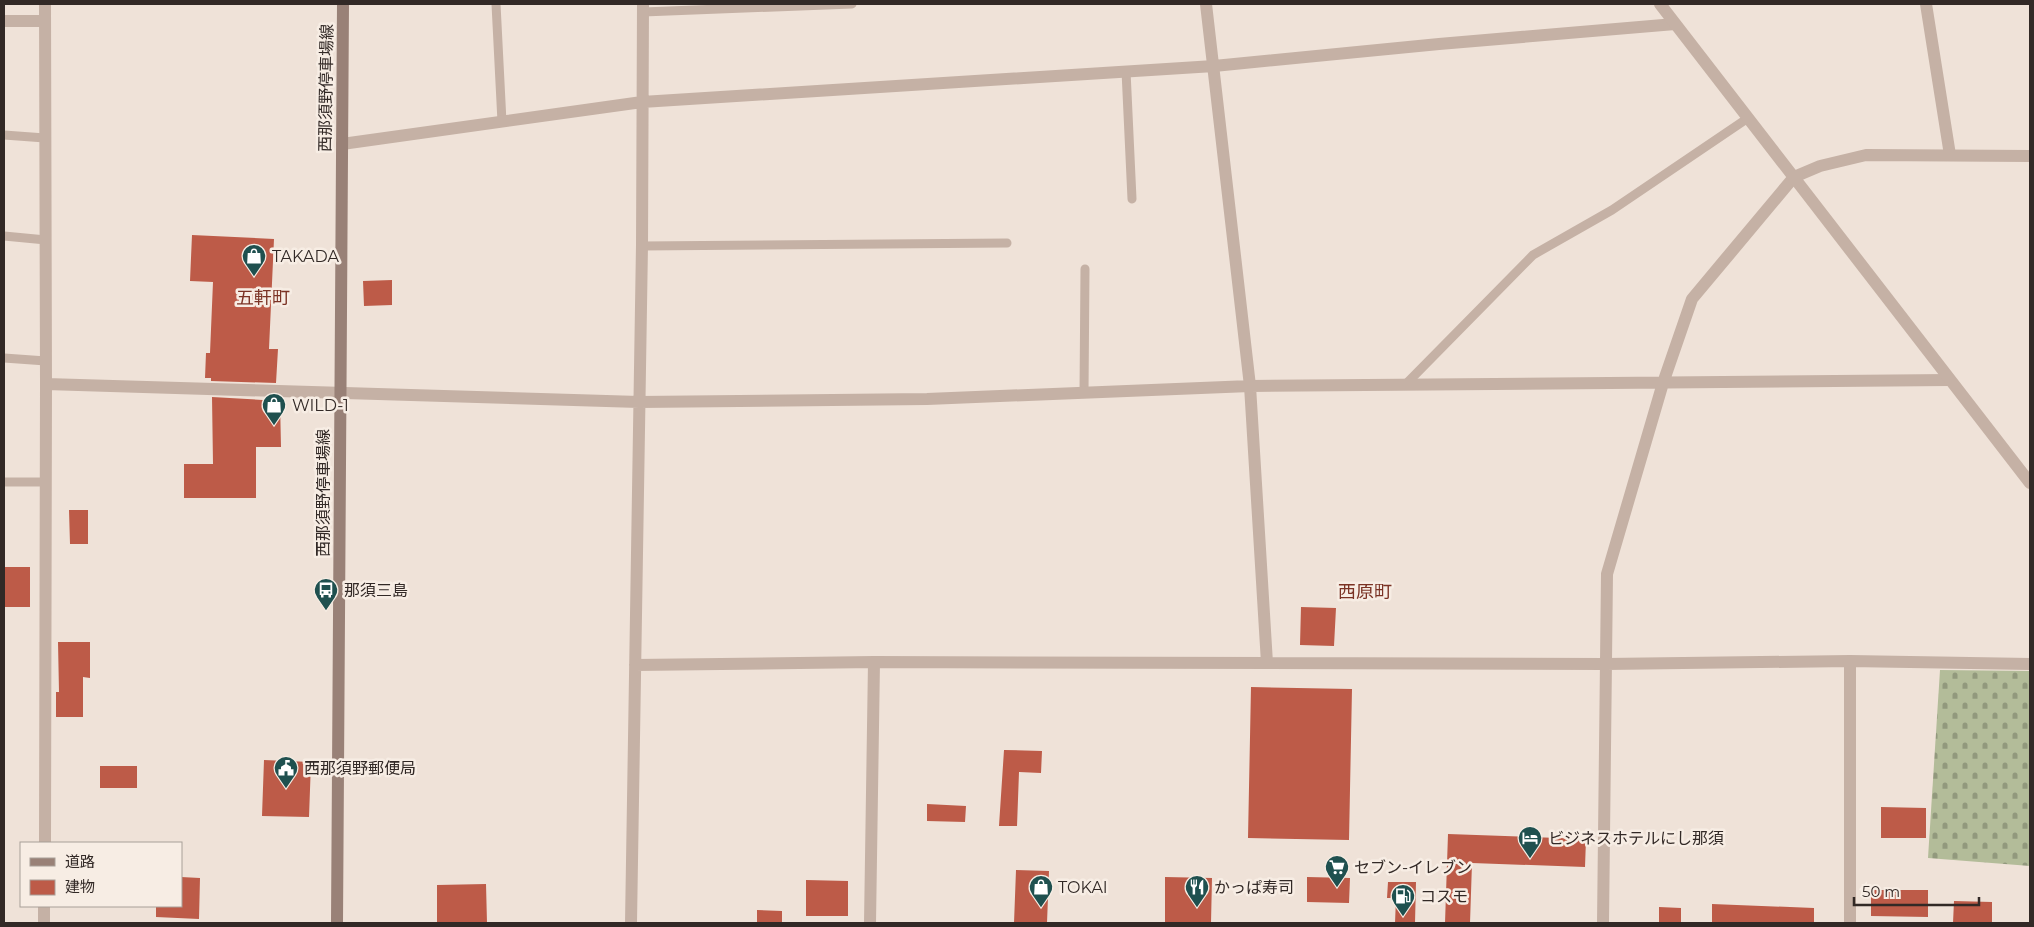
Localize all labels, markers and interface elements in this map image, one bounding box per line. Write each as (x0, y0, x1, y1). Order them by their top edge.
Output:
street label: 西那須野停車場線 (315, 24, 337, 152)
shop icon: TAKADA (241, 243, 267, 277)
place label: TAKADA (272, 247, 340, 266)
district label: 五軒町 (236, 287, 290, 309)
shop icon: WILD-1 (261, 392, 287, 426)
place label: WILD-1 (292, 396, 349, 415)
street label: 西那須野停車場線 (314, 429, 333, 557)
bus stop icon: 那須三島 (313, 577, 339, 611)
place label: 那須三島 (344, 581, 408, 600)
district label: 西原町 (1338, 581, 1392, 603)
public building icon: 西那須野郵便局 (273, 755, 299, 789)
place label: 西那須野郵便局 (304, 759, 416, 778)
hotel icon: ビジネスホテルにし那須 (1517, 825, 1543, 859)
place label: ビジネスホテルにし那須 (1548, 829, 1724, 848)
legend (20, 842, 182, 907)
text: 道路 (65, 852, 95, 871)
supermarket icon: セブン-イレブン (1324, 854, 1350, 888)
place label: セブン-イレブン (1354, 858, 1472, 877)
shop icon: TOKAI (1028, 874, 1054, 908)
restaurant icon: かっぱ寿司 (1184, 874, 1210, 908)
scale bar (1854, 874, 1979, 906)
text: 建物 (65, 877, 95, 896)
place label: TOKAI (1058, 878, 1108, 897)
place label: かっぱ寿司 (1214, 878, 1294, 897)
text: 50 m (1862, 882, 1900, 901)
fuel station icon: コスモ (1390, 883, 1416, 917)
place label: コスモ (1420, 887, 1468, 906)

